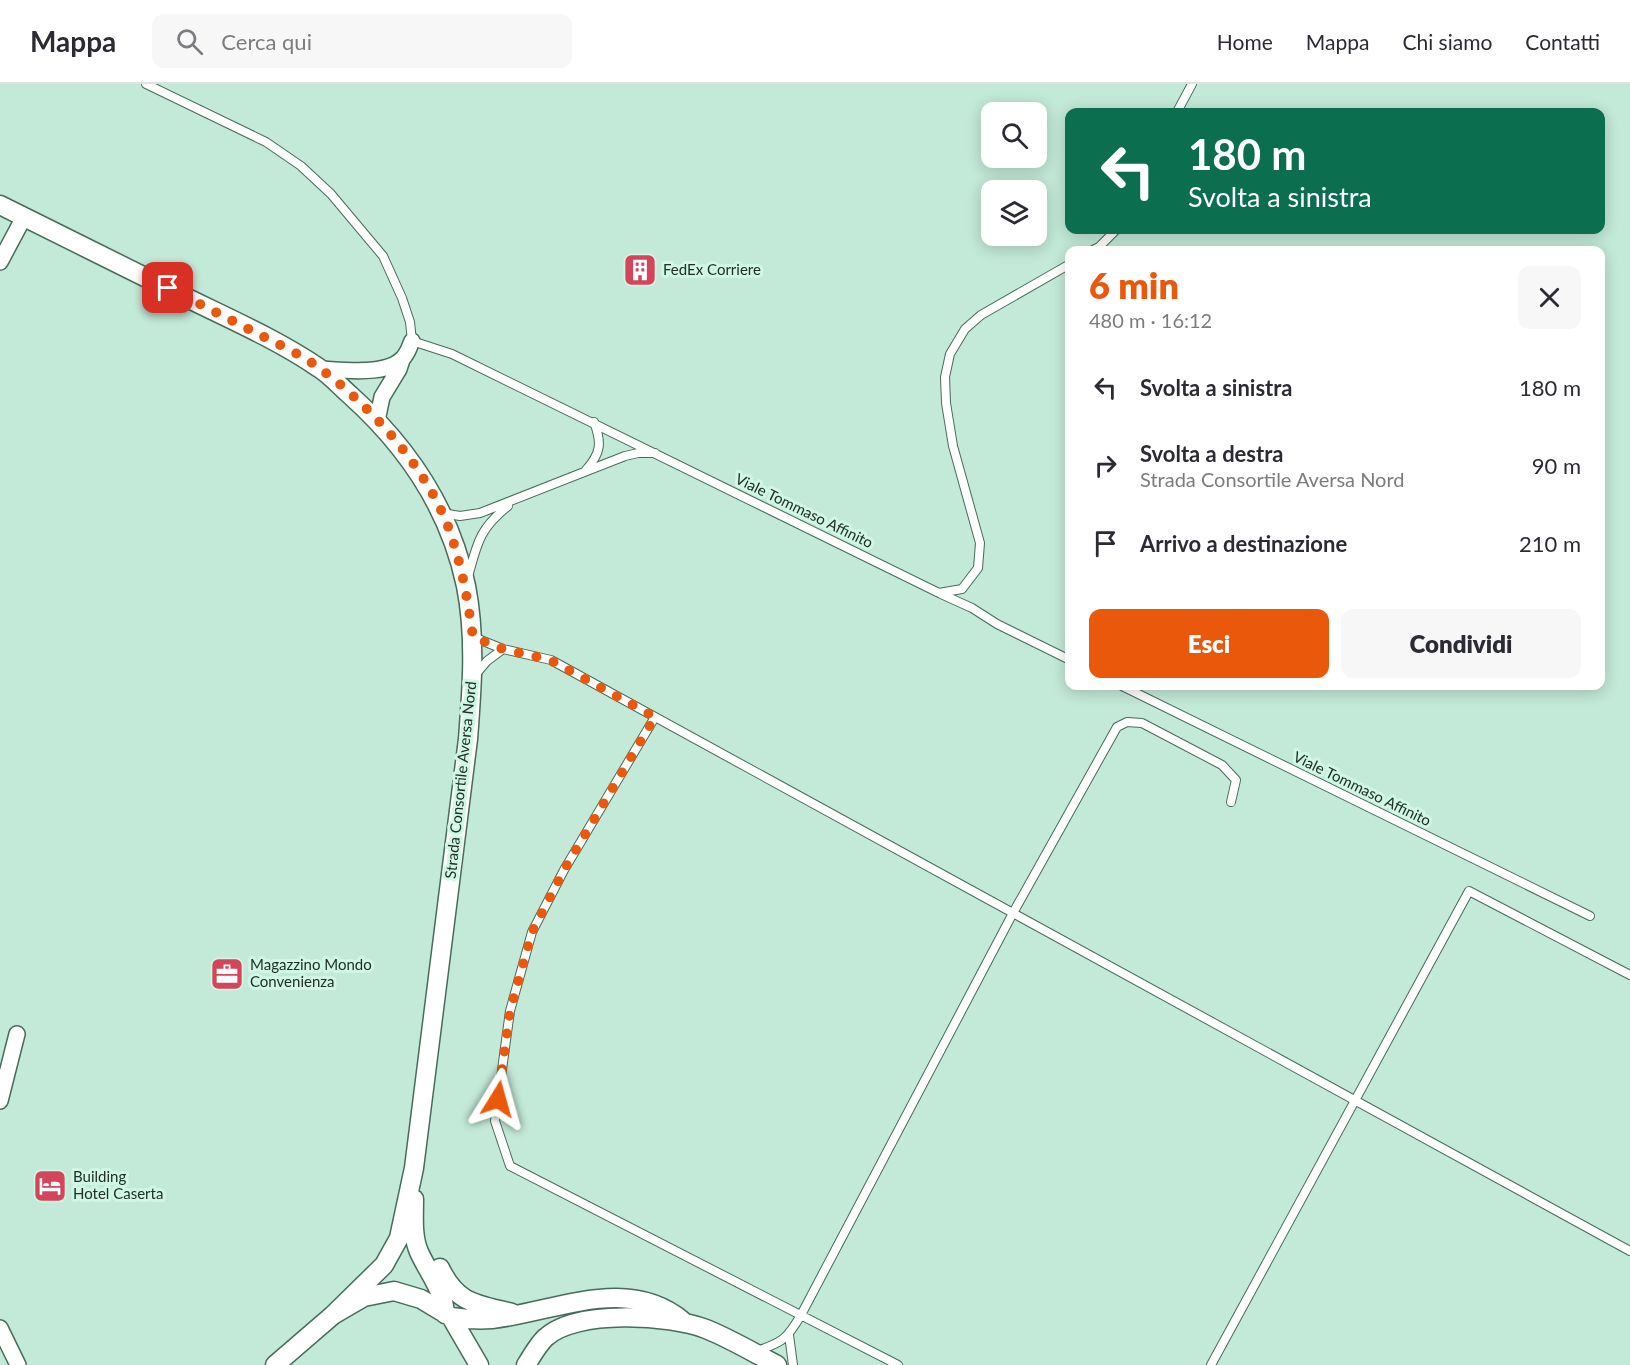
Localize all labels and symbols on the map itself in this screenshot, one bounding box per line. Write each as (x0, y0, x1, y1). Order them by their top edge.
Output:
building icon: FedEx Corriere (622, 252, 658, 288)
place label: FedEx Corriere (663, 260, 761, 278)
pin (142, 262, 193, 313)
street label: Viale Tommaso Affinito (733, 469, 876, 551)
street label: Strada Consortile Aversa Nord (441, 680, 479, 880)
street label: Viale Tommaso Affinito (1291, 747, 1434, 829)
place label: Magazzino Mondo Convenienza (250, 955, 372, 990)
office icon: Magazzino Mondo Convenienza (209, 956, 245, 992)
position arrow (466, 1067, 530, 1131)
place label: Building Hotel Caserta (73, 1167, 163, 1202)
hotel icon: Building Hotel Caserta (32, 1168, 68, 1204)

